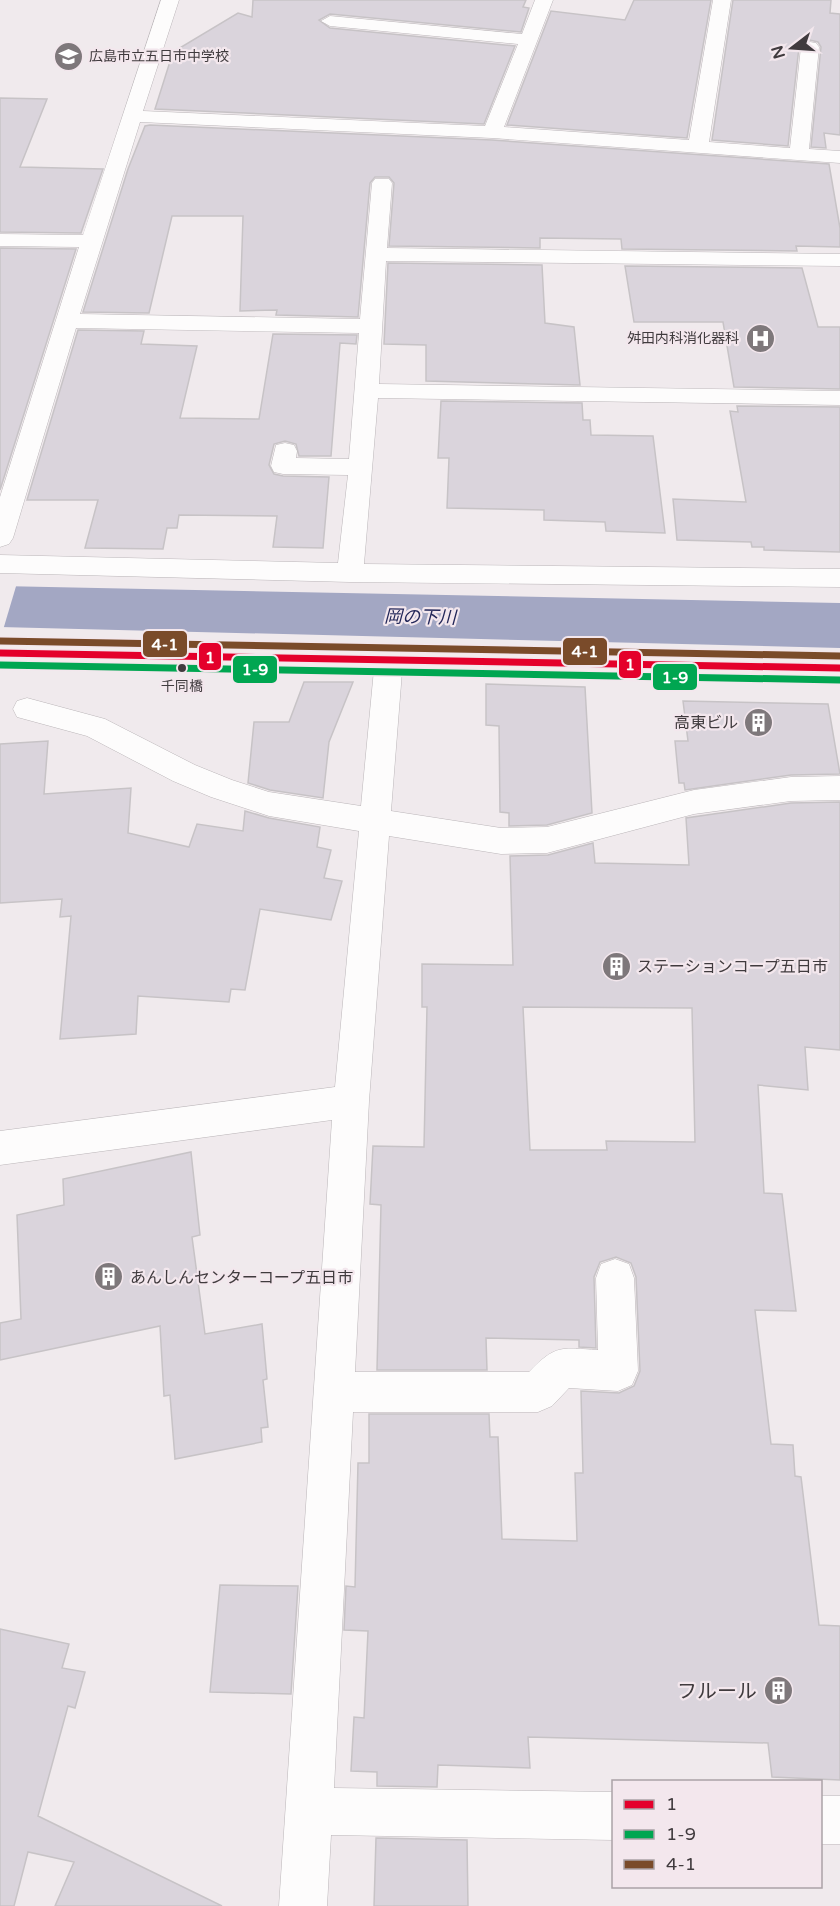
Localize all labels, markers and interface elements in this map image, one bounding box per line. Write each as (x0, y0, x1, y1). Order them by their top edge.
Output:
north arrow (762, 18, 822, 78)
school or university icon: 広島市立五日市中学校 (52, 40, 84, 72)
text: N (767, 43, 790, 61)
place label: 広島市立五日市中学校 (89, 48, 229, 65)
hospital icon: 舛田内科消化器科 (744, 322, 776, 354)
place label: 舛田内科消化器科 (627, 330, 739, 347)
water label: 岡の下川 (384, 605, 458, 629)
line badge: 4-1 (142, 630, 188, 658)
text: 4-1 (152, 635, 178, 655)
line badge: 4-1 (562, 637, 608, 666)
line badge: 1 (198, 642, 222, 671)
text: 4-1 (572, 642, 598, 662)
text: 1 (205, 648, 215, 668)
line badge: 1 (618, 650, 642, 679)
line badge: 1-9 (232, 655, 278, 684)
text: 1 (625, 655, 635, 675)
text: 1-9 (242, 660, 268, 680)
marker: 千同橋 (176, 662, 188, 674)
line badge: 1-9 (652, 663, 698, 691)
text: 1-9 (662, 668, 688, 688)
place label: 千同橋 (161, 678, 203, 695)
building icon: 高東ビル (743, 706, 775, 738)
place label: 高東ビル (674, 713, 738, 733)
building icon: ステーションコープ五日市 (600, 950, 632, 982)
place label: ステーションコープ五日市 (637, 957, 828, 977)
building icon: あんしんセンターコープ五日市 (93, 1261, 125, 1293)
place label: あんしんセンターコープ五日市 (130, 1268, 353, 1288)
building icon: フルール (762, 1675, 794, 1707)
place label: フルール (677, 1680, 757, 1704)
legend (612, 1780, 822, 1888)
text: 1 (666, 1793, 677, 1815)
text: 1-9 (666, 1823, 696, 1845)
text: 4-1 (666, 1853, 696, 1875)

